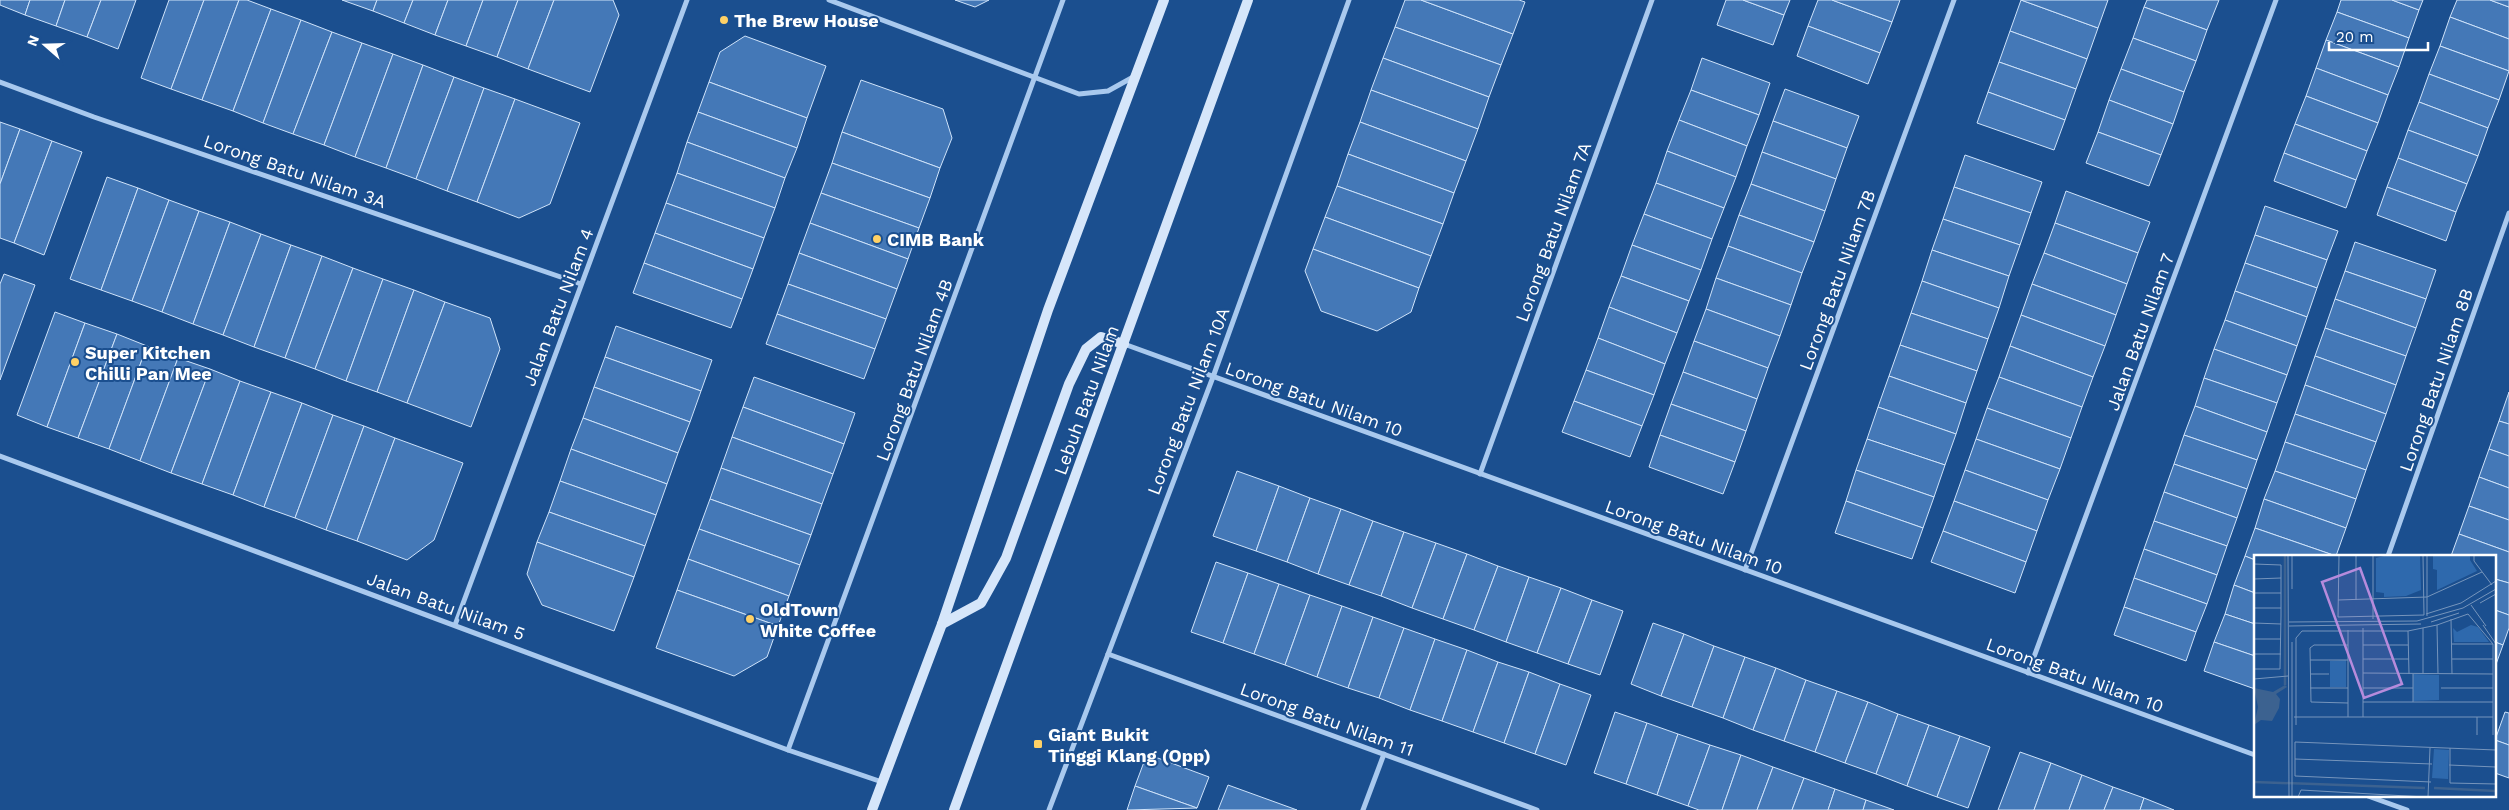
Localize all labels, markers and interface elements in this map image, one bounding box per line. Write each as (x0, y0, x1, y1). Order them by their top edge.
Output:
place label: The Brew House (734, 10, 879, 31)
marker: The Brew House (718, 14, 730, 26)
north arrow (20, 20, 70, 70)
scale bar (2329, 20, 2428, 52)
text: 20 m (2336, 28, 2374, 46)
text: N (23, 33, 42, 48)
street label: Lorong Batu Nilam 3A (201, 130, 389, 212)
street label: Lorong Batu Nilam 7A (1511, 139, 1595, 325)
street label: Lorong Batu Nilam 7B (1795, 187, 1879, 373)
street label: Jalan Batu Nilam 4 (518, 225, 598, 389)
place label: CIMB Bank (887, 229, 985, 250)
marker: CIMB Bank (871, 233, 883, 245)
street label: Jalan Batu Nilam 7 (2102, 251, 2178, 413)
street label: Lorong Batu Nilam 4B (871, 276, 957, 464)
street label: Lorong Batu Nilam 8B (2395, 286, 2477, 474)
street label: Lorong Batu Nilam 10A (1143, 304, 1234, 498)
street label: Lebuh Batu Nilam (1049, 322, 1123, 478)
place label: Super Kitchen Chilli Pan Mee (85, 342, 212, 384)
marker: Super Kitchen Chilli Pan Mee (69, 356, 81, 368)
street label: Lorong Batu Nilam 10 (1222, 357, 1406, 441)
street label: Lorong Batu Nilam 10 (1602, 495, 1786, 579)
inset map (2254, 555, 2496, 798)
street label: Jalan Batu Nilam 5 (364, 568, 528, 644)
place label: OldTown White Coffee (760, 599, 876, 641)
marker: OldTown White Coffee (744, 613, 756, 625)
street label: Lorong Batu Nilam 10 (1983, 633, 2167, 717)
street label: Lorong Batu Nilam 11 (1237, 678, 1417, 760)
place label: Giant Bukit Tinggi Klang (Opp) (1048, 724, 1211, 766)
marker: Giant Bukit Tinggi Klang (Opp) (1032, 738, 1044, 750)

